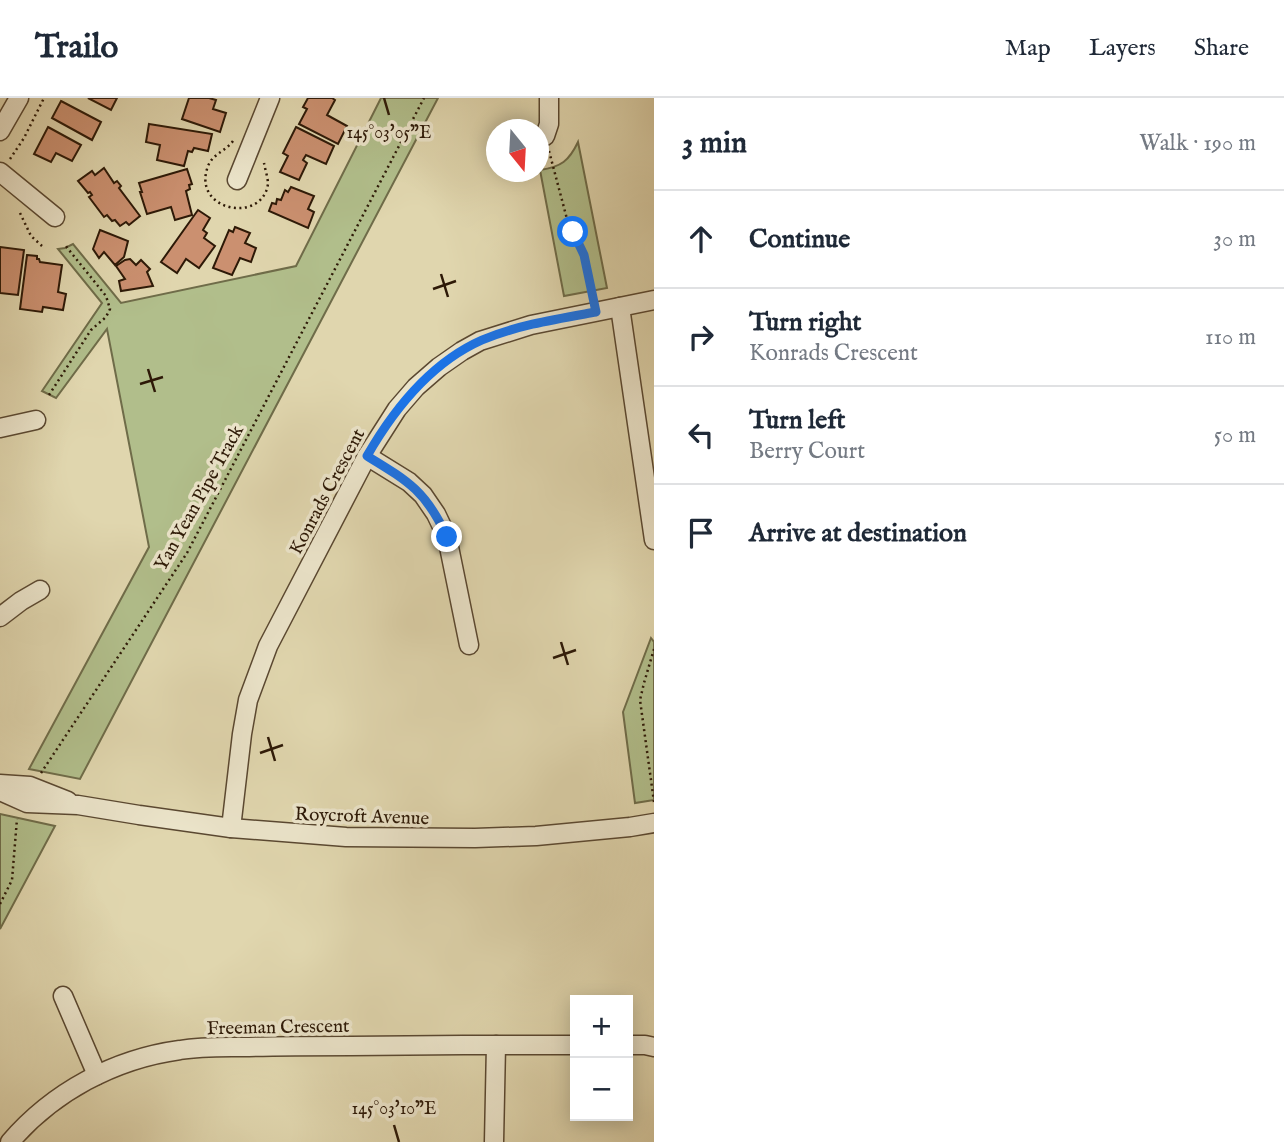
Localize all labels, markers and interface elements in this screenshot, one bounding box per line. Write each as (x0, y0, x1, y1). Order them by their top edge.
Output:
text: Trailo (35, 27, 118, 69)
text: Map (1005, 33, 1051, 64)
text: Layers (1089, 33, 1156, 64)
text: Share (1194, 33, 1249, 64)
north arrow (486, 119, 549, 182)
text: 145°03'05"E (347, 122, 432, 145)
text: 3 min (682, 125, 747, 163)
text: Walk · 190 m (1139, 129, 1256, 158)
route start (557, 216, 588, 247)
icon: ahead (682, 220, 720, 258)
text: Continue (749, 223, 850, 256)
text: 30 m (1213, 225, 1256, 254)
text: Turn right (749, 306, 862, 339)
icon: right (682, 318, 720, 356)
text: 110 m (1205, 323, 1256, 352)
text: Konrads Crescent (749, 339, 918, 368)
text: Turn left (749, 404, 846, 437)
icon: left (682, 416, 720, 454)
street label: Yan Yean Pipe Track (150, 420, 250, 575)
text: 50 m (1214, 421, 1256, 450)
street label: Konrads Crescent (284, 424, 371, 559)
text: Berry Court (749, 437, 865, 466)
icon: arrive (682, 514, 720, 552)
text: Arrive at destination (749, 517, 967, 550)
route end (431, 521, 462, 552)
street label: Roycroft Avenue (294, 803, 430, 831)
map controls (570, 995, 633, 1121)
button: + (570, 995, 633, 1058)
street label: Freeman Crescent (206, 1015, 350, 1041)
button: − (570, 1058, 633, 1121)
text: 145°03'10"E (351, 1098, 437, 1121)

